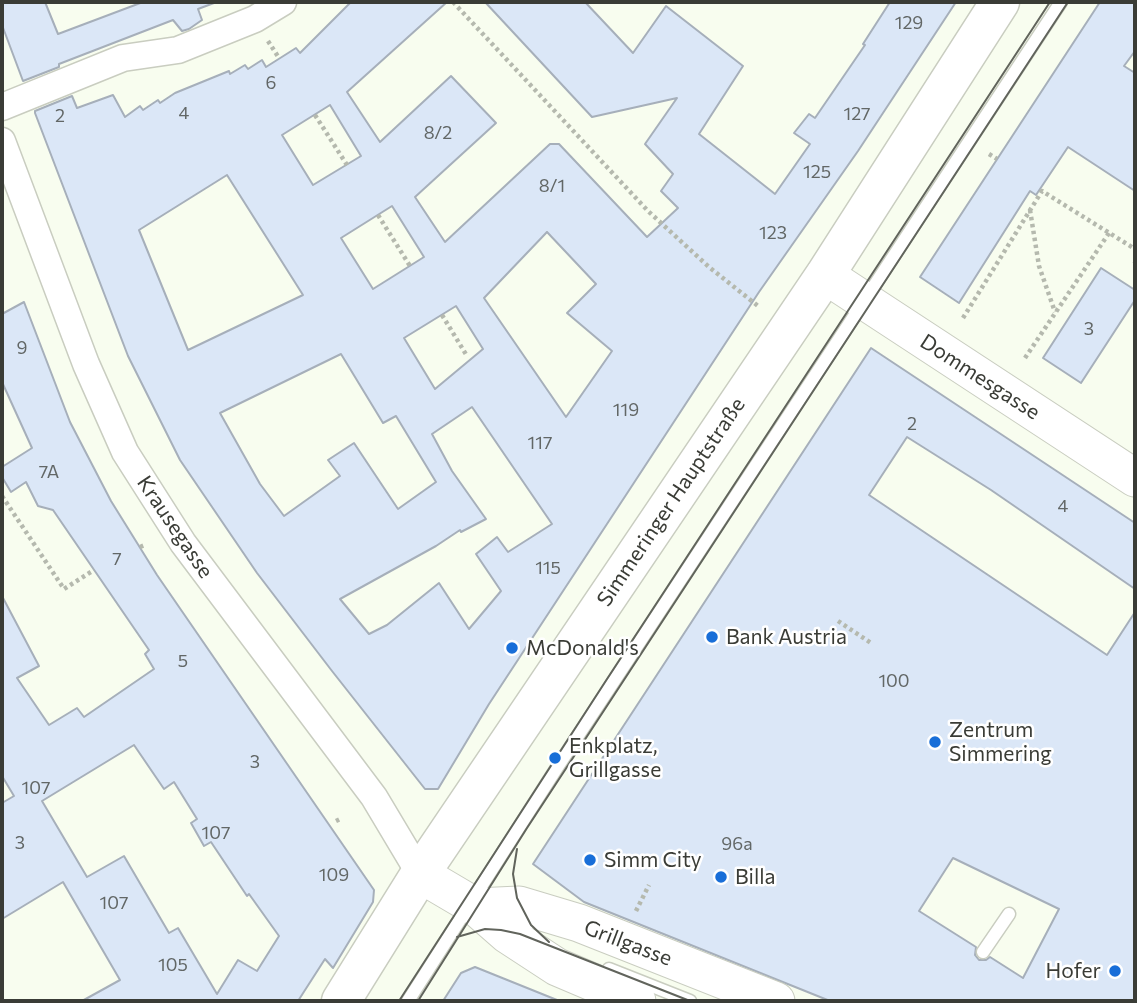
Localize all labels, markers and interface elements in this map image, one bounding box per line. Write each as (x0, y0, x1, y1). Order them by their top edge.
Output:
house number: 129 (895, 12, 923, 34)
house number: 6 (266, 72, 276, 94)
house number: 4 (179, 102, 189, 124)
house number: 127 (843, 103, 871, 125)
house number: 2 (55, 105, 65, 127)
house number: 8/2 (424, 122, 452, 144)
house number: 125 (803, 161, 831, 183)
house number: 8/1 (539, 175, 565, 197)
house number: 123 (759, 222, 787, 244)
house number: 3 (1084, 318, 1094, 340)
street label: Dommesgasse (915, 329, 1045, 425)
house number: 9 (17, 337, 27, 359)
street label: Simmeringer Hauptstraße (592, 393, 750, 611)
house number: 119 (613, 399, 639, 421)
house number: 2 (907, 413, 917, 435)
house number: 117 (528, 432, 552, 454)
house number: 7A (39, 461, 59, 483)
street label: Krausegasse (132, 471, 218, 583)
house number: 4 (1058, 495, 1068, 517)
house number: 7 (112, 548, 122, 570)
house number: 115 (535, 557, 561, 579)
place label: Bank Austria (726, 624, 847, 650)
marker: Bank Austria (704, 629, 720, 645)
place label: McDonald's (526, 635, 639, 661)
marker: McDonald's (504, 640, 520, 656)
house number: 5 (178, 650, 188, 672)
house number: 100 (878, 670, 910, 692)
place label: Zentrum Simmering (949, 717, 1052, 767)
place label: Enkplatz, Grillgasse (569, 733, 661, 783)
marker: Zentrum Simmering (927, 734, 943, 750)
marker: Enkplatz, Grillgasse (547, 750, 563, 766)
house number: 3 (250, 751, 260, 773)
house number: 107 (22, 777, 50, 799)
house number: 107 (202, 822, 230, 844)
house number: 3 (15, 832, 25, 854)
house number: 96a (721, 833, 753, 855)
place label: Simm City (604, 847, 702, 873)
marker: Simm City (582, 852, 598, 868)
house number: 109 (319, 864, 349, 886)
place label: Billa (735, 864, 776, 890)
marker: Billa (713, 869, 729, 885)
house number: 107 (100, 892, 128, 914)
street label: Grillgasse (580, 915, 676, 971)
house number: 105 (158, 954, 188, 976)
place label: Hofer (1046, 958, 1101, 984)
marker: Hofer (1107, 963, 1123, 979)

